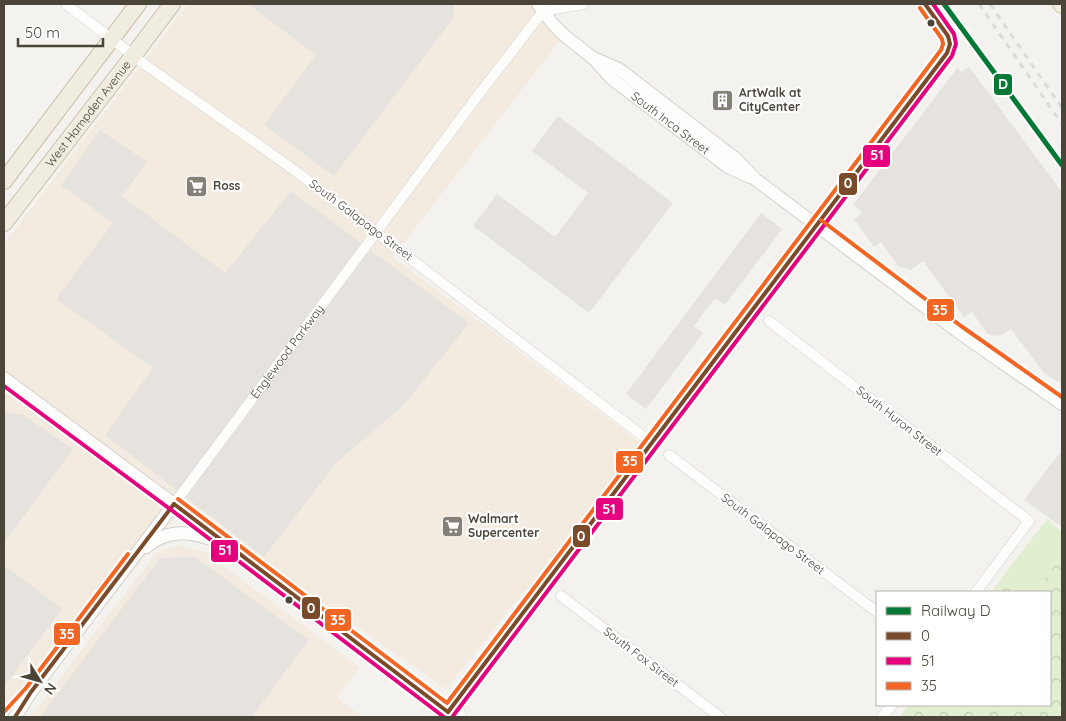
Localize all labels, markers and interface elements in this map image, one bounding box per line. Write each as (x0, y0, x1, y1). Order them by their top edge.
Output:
scale bar (18, 15, 102, 47)
unlabelled marker (926, 18, 936, 28)
text: 50 m (25, 23, 60, 42)
street label: West Hampden Avenue (42, 57, 134, 170)
line badge: D (993, 73, 1013, 96)
text: D (998, 75, 1008, 93)
place label: ArtWalk at CityCenter (739, 85, 801, 114)
street label: South Inca Street (628, 88, 713, 157)
building icon: ArtWalk at CityCenter (711, 88, 735, 112)
line badge: 51 (862, 144, 891, 168)
text: 51 (870, 146, 884, 164)
line badge: 0 (838, 172, 858, 196)
supermarket icon: Ross (185, 174, 209, 198)
text: 0 (844, 174, 853, 192)
street label: South Galapago Street (307, 176, 416, 263)
place label: Ross (213, 178, 240, 193)
line badge: 35 (926, 298, 955, 322)
street label: Englewood Parkway (247, 301, 327, 401)
text: 35 (932, 301, 948, 319)
street label: South Huron Street (853, 382, 945, 459)
line badge: 35 (615, 450, 644, 474)
text: 35 (622, 452, 638, 470)
street label: South Galapago Street (719, 490, 828, 577)
line badge: 51 (595, 497, 624, 521)
text: 51 (602, 500, 616, 518)
place label: Walmart Supercenter (468, 511, 539, 540)
supermarket icon: Walmart Supercenter (440, 514, 464, 538)
line badge: 0 (572, 524, 591, 548)
text: 0 (577, 527, 586, 545)
line badge: 51 (210, 539, 239, 563)
text: 51 (218, 541, 232, 559)
legend (876, 591, 1051, 706)
unlabelled marker (284, 595, 294, 605)
line badge: 0 (301, 596, 321, 620)
text: 0 (307, 599, 316, 617)
text: Railway D (921, 601, 991, 620)
line badge: 35 (324, 608, 352, 632)
text: 35 (330, 611, 346, 629)
line badge: 35 (53, 622, 81, 646)
street label: South Fox Street (601, 623, 682, 690)
text: 35 (59, 625, 75, 643)
text: 0 (921, 626, 930, 645)
text: 51 (921, 651, 935, 670)
north arrow (15, 656, 65, 706)
text: 35 (921, 676, 937, 695)
text: N (40, 679, 61, 698)

